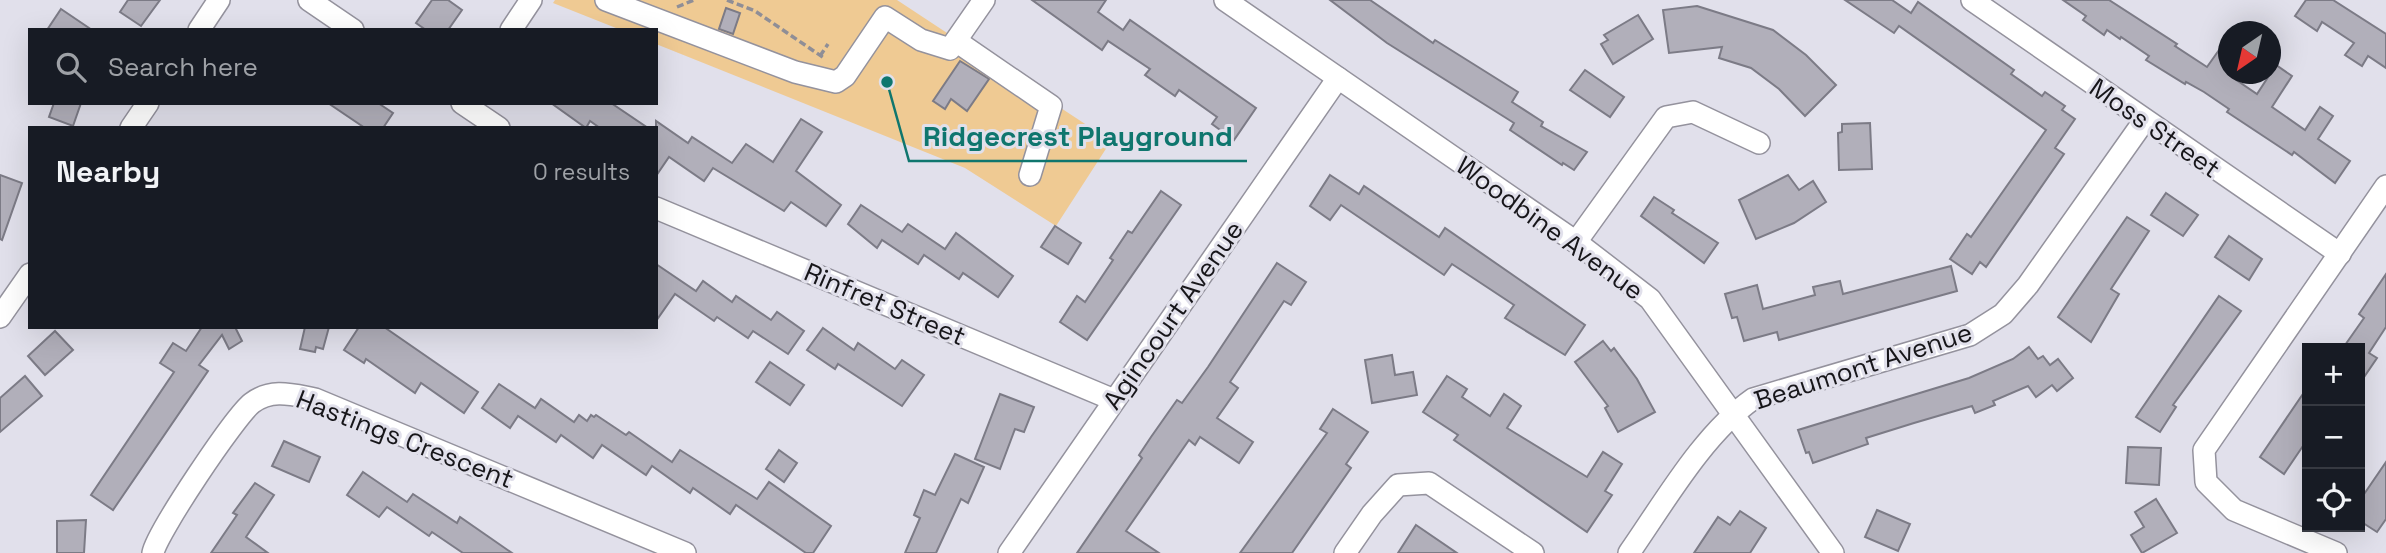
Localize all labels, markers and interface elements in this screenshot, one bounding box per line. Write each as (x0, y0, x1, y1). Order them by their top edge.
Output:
north arrow (2218, 21, 2281, 84)
search box (28, 28, 658, 105)
icon: search (52, 48, 90, 86)
text: Search here (108, 50, 258, 84)
street label: Moss Street (2083, 70, 2227, 186)
callout: Ridgecrest Playground (909, 112, 1247, 161)
text: Ridgecrest Playground (923, 118, 1233, 154)
street label: Woodbine Avenue (1449, 148, 1651, 308)
text: Nearby (56, 152, 160, 191)
text: 0 results (533, 157, 630, 187)
street label: Agincourt Avenue (1095, 214, 1251, 416)
street label: Rinfret Street (799, 255, 971, 353)
street label: Beaumont Avenue (1750, 315, 1976, 417)
map controls (2302, 343, 2365, 532)
button: + (2302, 343, 2365, 406)
street label: Hastings Crescent (291, 382, 519, 496)
button: − (2302, 406, 2365, 469)
button: locate (2302, 469, 2365, 532)

